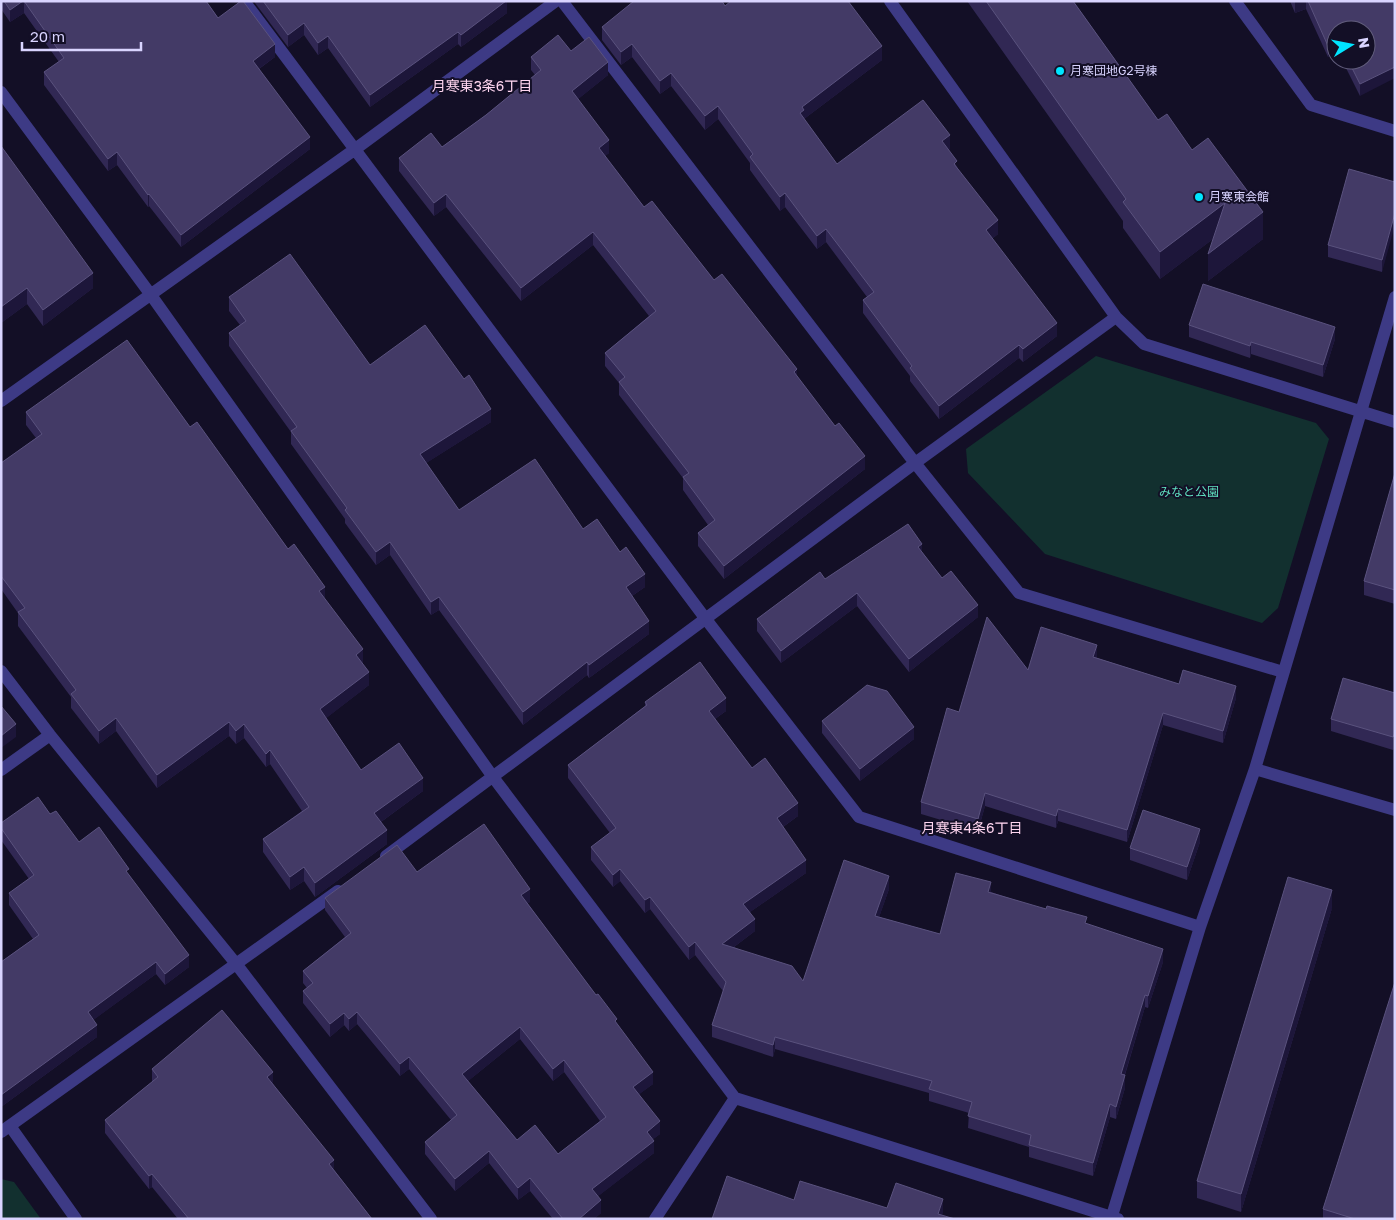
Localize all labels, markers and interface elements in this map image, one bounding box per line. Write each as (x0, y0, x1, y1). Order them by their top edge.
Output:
scale bar (22, 20, 141, 52)
north arrow (1326, 20, 1376, 70)
text: 20 m (30, 27, 65, 45)
text: N (1355, 36, 1374, 49)
place label: 月寒団地G2号棟 (1070, 63, 1157, 78)
marker: 月寒団地G2号棟 (1054, 65, 1066, 77)
district label: 月寒東3条6丁目 (432, 77, 532, 94)
place label: 月寒東会館 (1209, 189, 1269, 204)
marker: 月寒東会館 (1193, 191, 1205, 203)
park label: みなと公園 (1159, 484, 1219, 499)
district label: 月寒東4条6丁目 (921, 819, 1023, 836)

